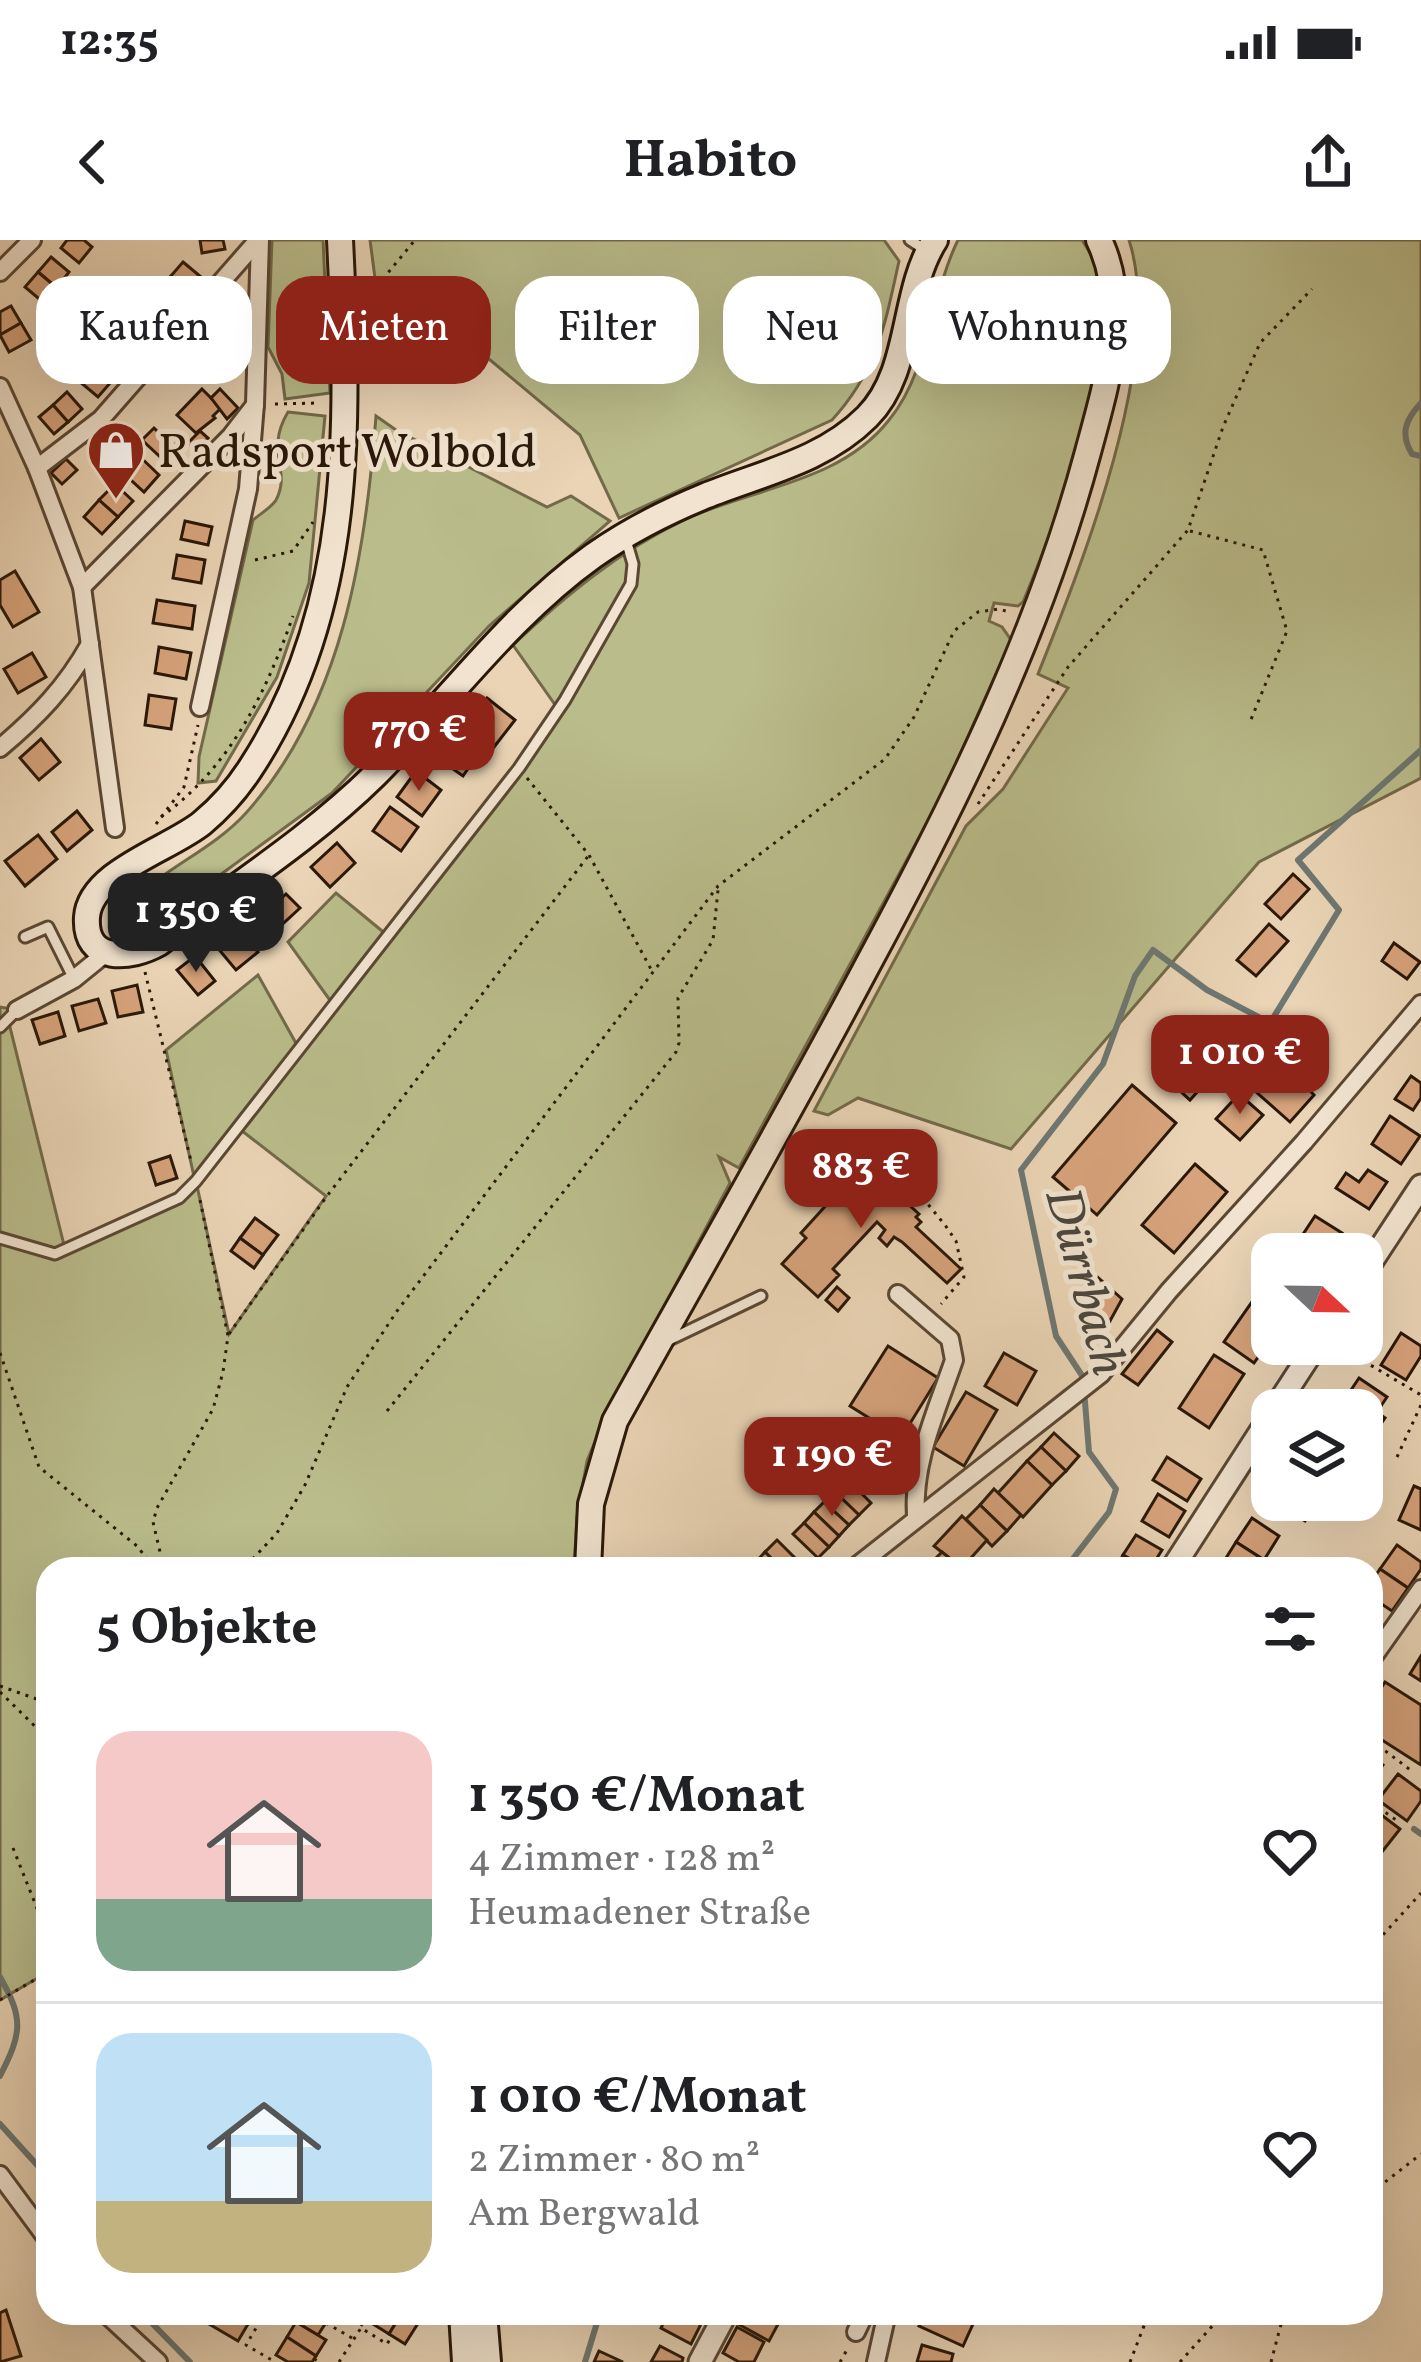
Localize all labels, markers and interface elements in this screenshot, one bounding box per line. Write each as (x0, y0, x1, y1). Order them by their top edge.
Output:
text: 12:35 (60, 11, 159, 74)
text: Habito (624, 125, 797, 200)
icon: back (60, 129, 126, 195)
icon: share (1295, 129, 1361, 195)
chip: Kaufen (36, 276, 252, 384)
chip: Mieten (276, 276, 491, 384)
chip: Filter (515, 276, 699, 384)
chip: Neu (723, 276, 882, 384)
chip: Wohnung (906, 276, 1171, 384)
shop icon: Radsport Wolbold (85, 419, 147, 501)
place label: Radsport Wolbold (158, 421, 537, 488)
pin: 770 € (335, 692, 503, 794)
text: 770 € (371, 704, 467, 758)
pin: 1 350 € (85, 873, 307, 975)
text: 1 350 € (135, 885, 257, 939)
pin: 1 010 € (1129, 1015, 1351, 1117)
text: 1 010 € (1178, 1027, 1302, 1081)
pin: 883 € (777, 1129, 945, 1231)
text: 883 € (812, 1141, 910, 1195)
water label: Dürrbach (1025, 1180, 1143, 1384)
north arrow (1251, 1233, 1383, 1365)
map controls (1251, 1233, 1383, 1521)
button: layers (1251, 1389, 1383, 1521)
pin: 1 190 € (721, 1417, 943, 1519)
text: 1 190 € (771, 1429, 893, 1483)
text: 5 Objekte (96, 1594, 317, 1665)
icon: filters (1257, 1596, 1323, 1662)
text: 1 350 €/Monat (468, 1762, 805, 1833)
icon: home (192, 1779, 336, 1923)
icon: heart (1257, 1818, 1323, 1884)
text: 4 Zimmer · 128 m² (468, 1833, 775, 1887)
text: Heumadener Straße (468, 1887, 811, 1941)
text: 1 010 €/Monat (468, 2063, 807, 2134)
icon: home (192, 2081, 336, 2225)
icon: heart (1257, 2120, 1323, 2186)
text: 2 Zimmer · 80 m² (468, 2134, 760, 2188)
text: Am Bergwald (468, 2188, 700, 2242)

